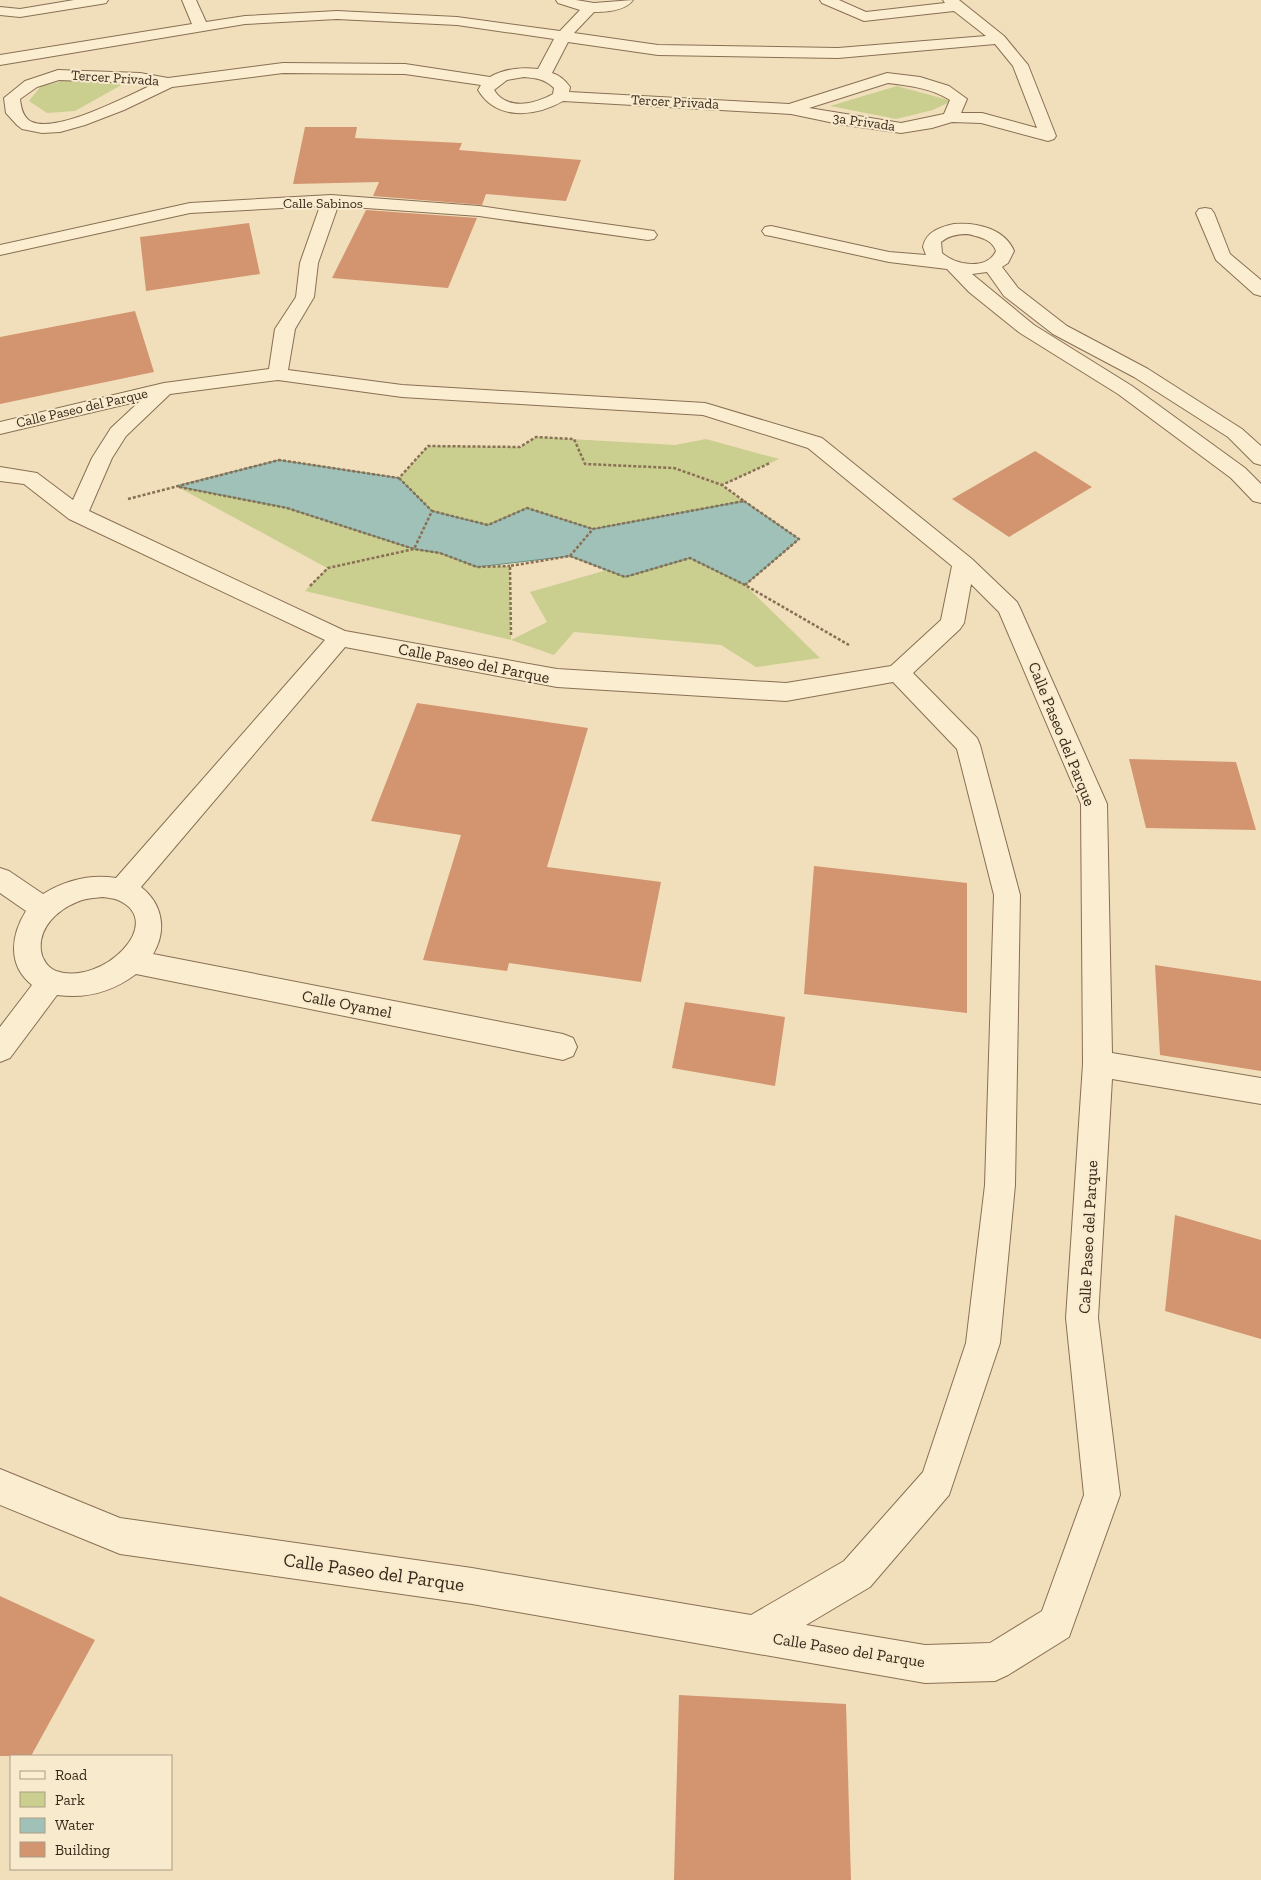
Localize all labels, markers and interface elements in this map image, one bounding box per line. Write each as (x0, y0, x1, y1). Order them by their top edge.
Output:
street label: Tercer Privada (70, 66, 160, 90)
street label: Tercer Privada (631, 91, 720, 113)
street label: 3a Privada (832, 109, 896, 135)
street label: Calle Sabinos (283, 195, 363, 212)
street label: Calle Paseo del Parque (15, 385, 150, 431)
street label: Calle Paseo del Parque (397, 639, 551, 687)
street label: Calle Paseo del Parque (1024, 659, 1100, 809)
street label: Calle Oyamel (301, 986, 393, 1022)
street label: Calle Paseo del Parque (1074, 1160, 1102, 1314)
street label: Calle Paseo del Parque (282, 1548, 466, 1596)
street label: Calle Paseo del Parque (772, 1629, 926, 1671)
legend (10, 1755, 172, 1870)
text: Road (55, 1766, 88, 1784)
text: Park (55, 1791, 85, 1809)
text: Water (55, 1816, 95, 1834)
text: Building (55, 1841, 110, 1859)

